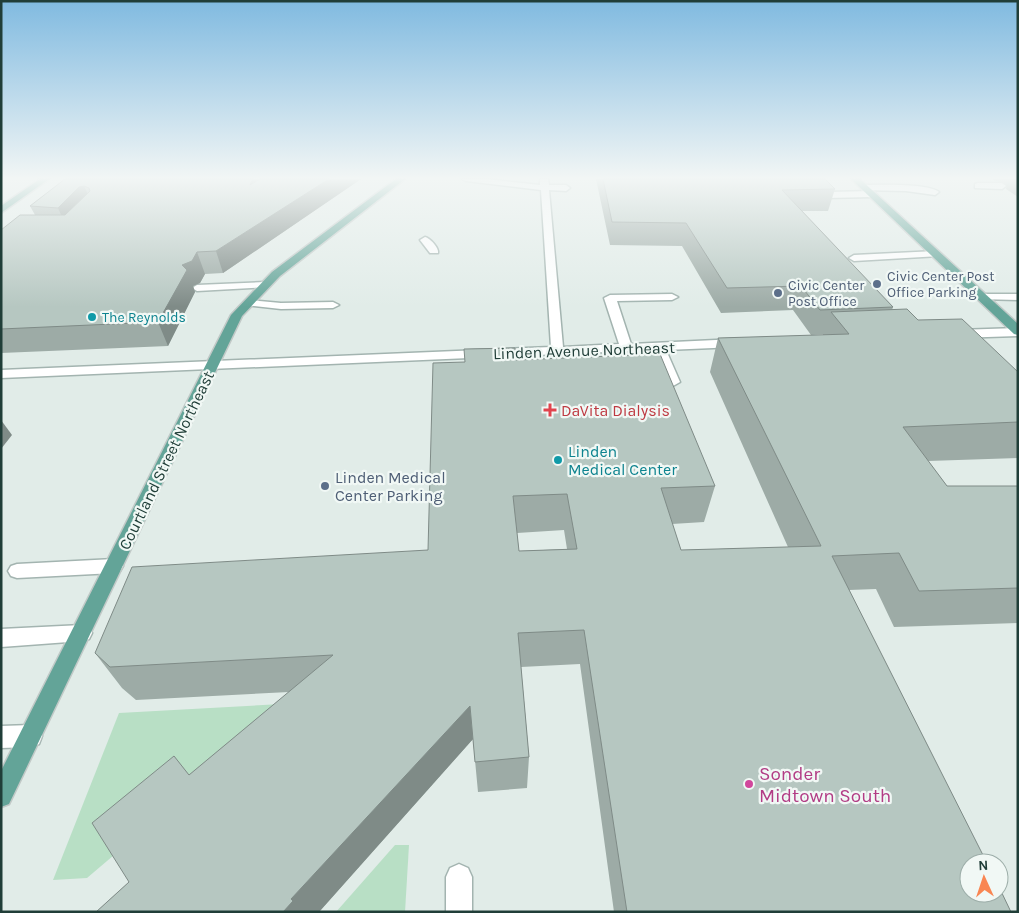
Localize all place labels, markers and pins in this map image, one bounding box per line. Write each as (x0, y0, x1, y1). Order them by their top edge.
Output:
place label: Civic Center Post Office Parking (887, 268, 995, 301)
place label: Civic Center Post Office (788, 277, 865, 310)
marker: Civic Center Post Office Parking (871, 278, 883, 290)
marker: Civic Center Post Office (772, 287, 784, 299)
place label: The Reynolds (102, 309, 186, 326)
marker: The Reynolds (86, 311, 98, 323)
place label: DaVita Dialysis (561, 401, 670, 420)
marker: DaVita Dialysis (543, 403, 557, 417)
place label: Linden Medical Center (568, 442, 677, 479)
marker: Linden Medical Center (552, 454, 564, 466)
place label: Linden Medical Center Parking (335, 468, 446, 505)
marker: Linden Medical Center Parking (319, 480, 331, 492)
place label: Sonder Midtown South (759, 763, 891, 807)
marker: Sonder Midtown South (743, 778, 755, 790)

